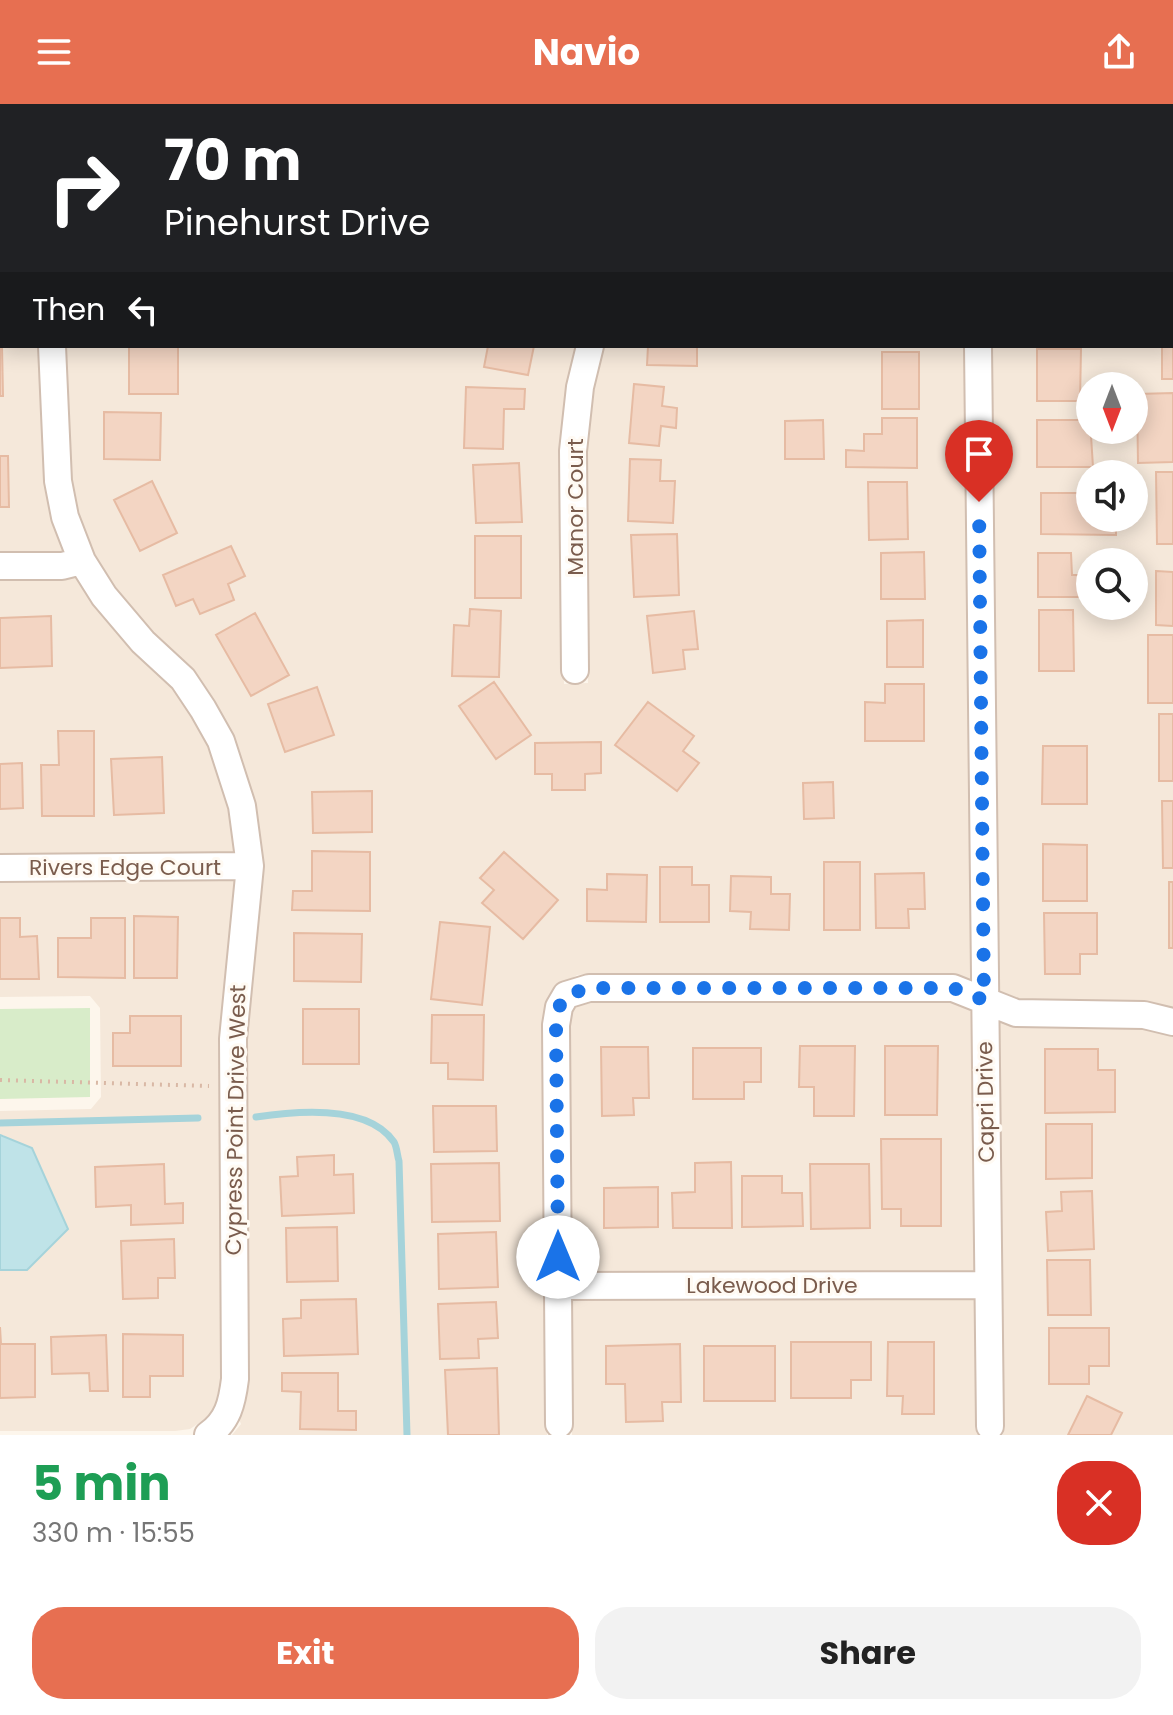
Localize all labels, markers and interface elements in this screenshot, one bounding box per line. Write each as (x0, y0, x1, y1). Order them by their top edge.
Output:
text: Navio (533, 27, 640, 78)
icon: menu (32, 30, 76, 74)
icon: share (1097, 30, 1141, 74)
text: 70 m (164, 121, 302, 200)
icon: right (32, 136, 136, 240)
text: Pinehurst Drive (164, 197, 430, 248)
text: Then (32, 288, 105, 331)
icon: left (121, 288, 165, 332)
north arrow (1076, 372, 1148, 444)
map controls (1076, 372, 1148, 620)
pin (945, 420, 1013, 502)
icon: arrive (957, 432, 1001, 476)
street label: Manor Court (560, 438, 591, 576)
button: sound (1076, 460, 1148, 532)
button: search (1076, 548, 1148, 620)
street label: Rivers Edge Court (29, 852, 221, 883)
street label: Cypress Point Drive West (218, 984, 253, 1256)
street label: Capri Drive (969, 1041, 1002, 1163)
position arrow (516, 1215, 600, 1299)
street label: Lakewood Drive (686, 1270, 858, 1301)
text: 5 min (32, 1450, 171, 1517)
button: close (1057, 1461, 1141, 1545)
text: 330 m · 15:55 (32, 1515, 195, 1551)
button: Exit (32, 1607, 579, 1699)
button: Share (595, 1607, 1141, 1699)

